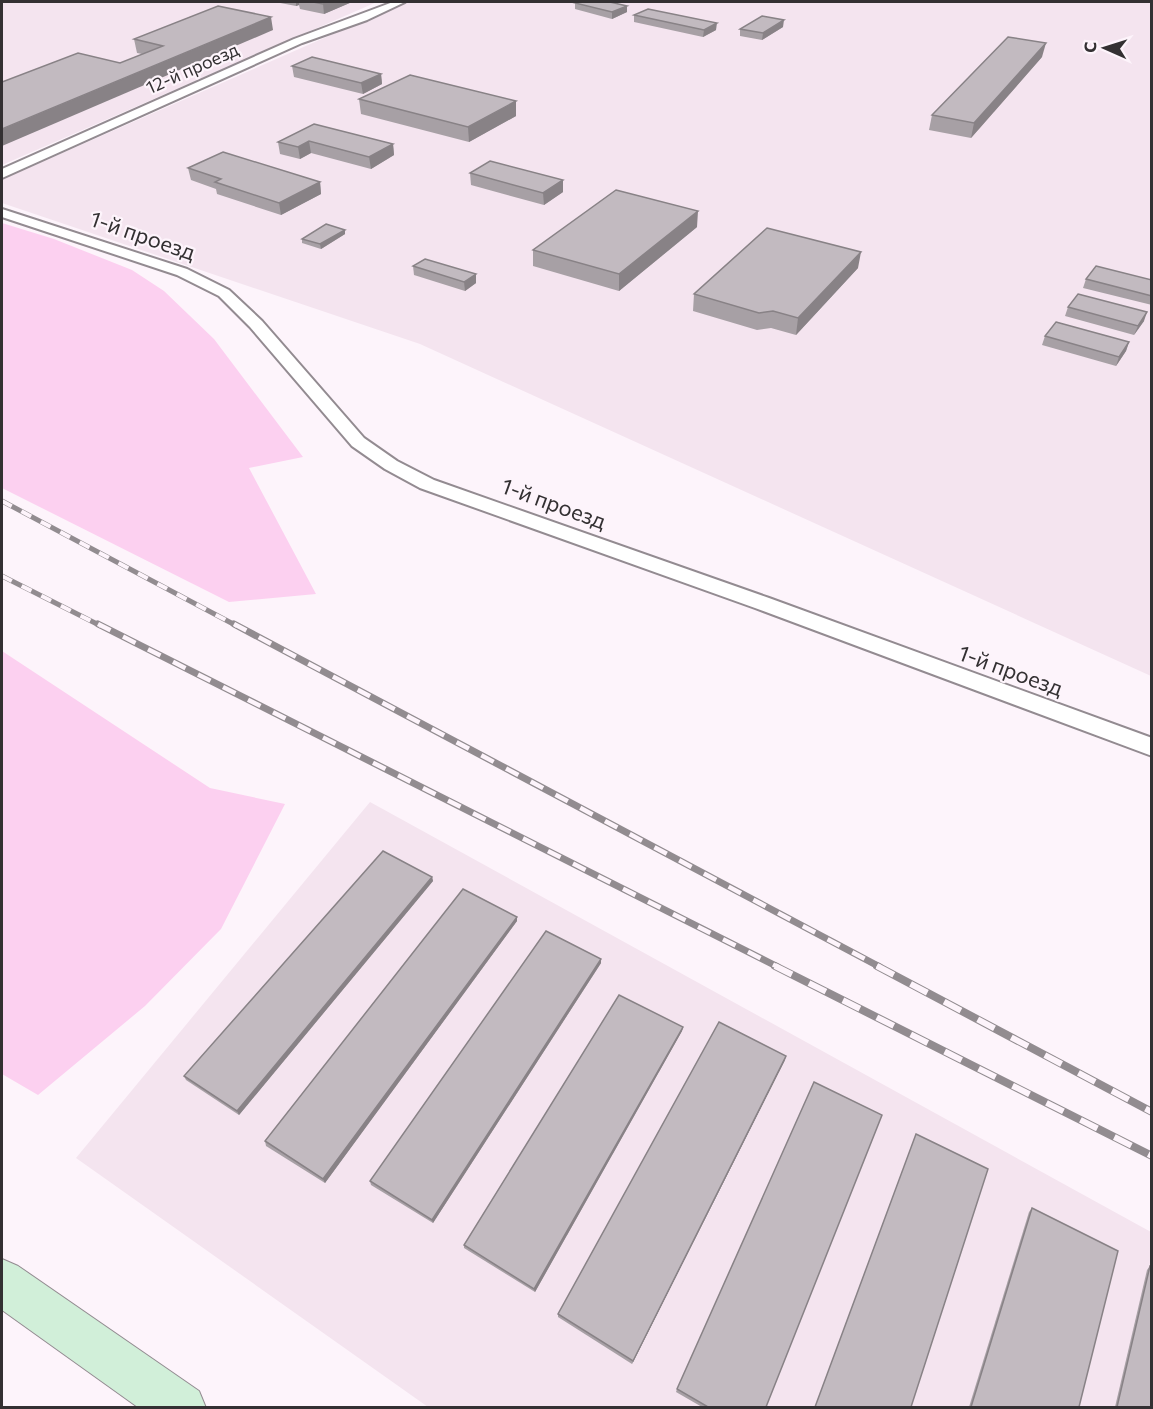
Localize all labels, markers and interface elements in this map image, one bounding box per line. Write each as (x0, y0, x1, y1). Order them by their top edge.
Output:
north arrow (1075, 18, 1135, 78)
street label: 12-й проезд (142, 38, 242, 98)
text: С (1080, 41, 1099, 53)
street label: 1-й проезд (87, 204, 199, 266)
street label: 1-й проезд (498, 472, 610, 534)
street label: 1-й проезд (955, 639, 1067, 701)

